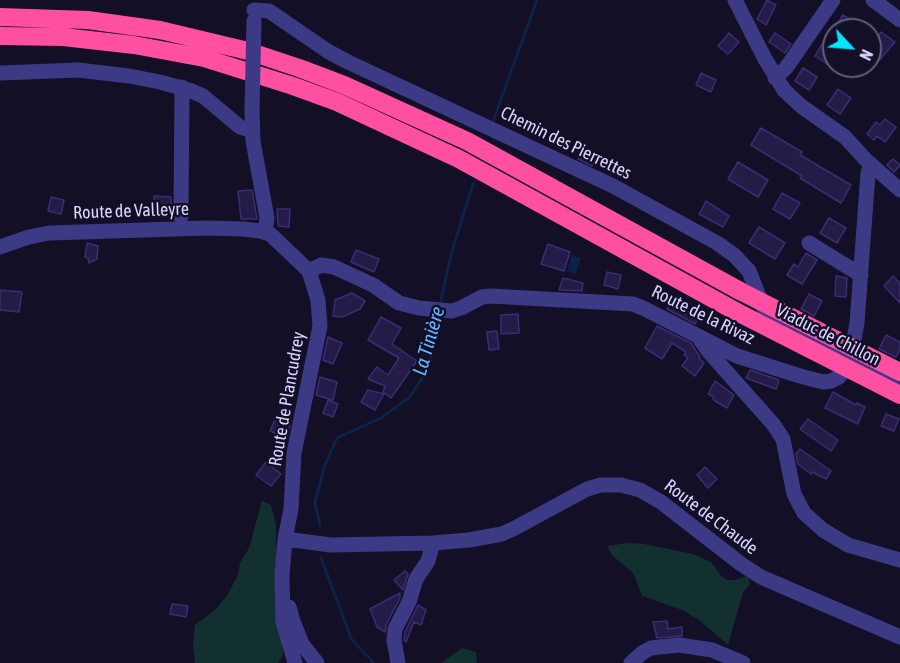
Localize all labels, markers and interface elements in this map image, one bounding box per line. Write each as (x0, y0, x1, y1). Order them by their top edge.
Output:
north arrow (822, 18, 882, 78)
text: N (856, 47, 877, 63)
street label: Chemin des Pierrettes (497, 102, 635, 184)
street label: Route de Valleyre (73, 198, 189, 224)
street label: Route de la Rivaz (648, 281, 758, 349)
street label: Viaduc de Chillon (772, 299, 884, 371)
water label: La Tinière (408, 304, 450, 378)
street label: Route de Plancudrey (265, 330, 309, 468)
street label: Route de Chaude (660, 475, 762, 559)

